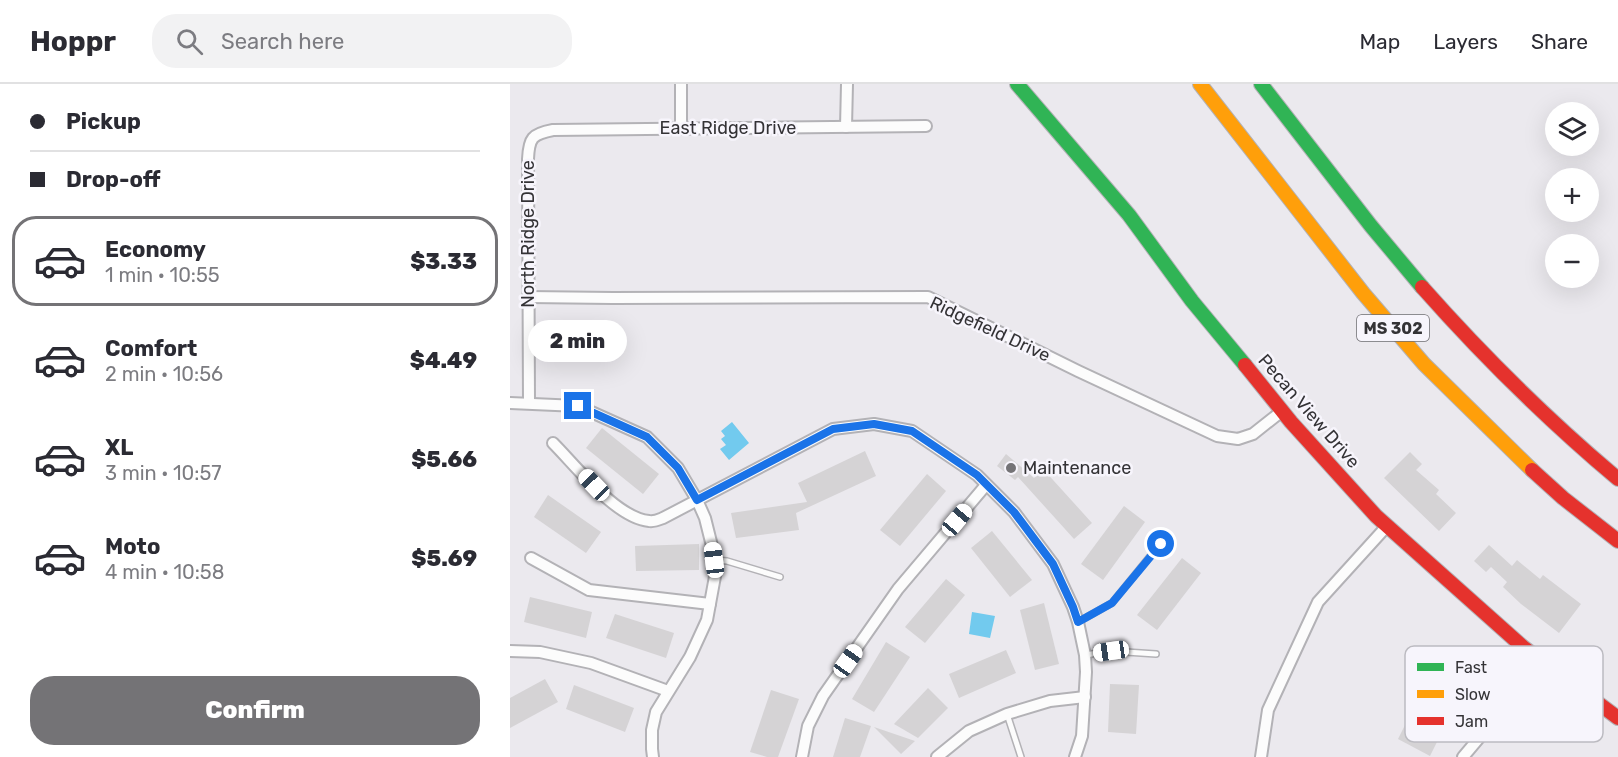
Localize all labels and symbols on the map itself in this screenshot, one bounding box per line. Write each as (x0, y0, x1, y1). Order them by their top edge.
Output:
street label: East Ridge Drive (660, 117, 796, 139)
street label: North Ridge Drive (517, 160, 539, 308)
street label: Ridgefield Drive (926, 291, 1054, 367)
road number: MS 302 (1357, 315, 1429, 341)
callout: 2 min (529, 319, 628, 361)
street label: Pecan View Drive (1253, 349, 1365, 473)
route end (564, 392, 591, 419)
place label: Maintenance (1023, 457, 1131, 479)
marker: Maintenance (1004, 461, 1018, 475)
car (575, 466, 613, 504)
car (939, 500, 975, 540)
route start (1147, 530, 1174, 557)
car (703, 541, 725, 579)
car (1092, 640, 1130, 662)
car (830, 641, 866, 681)
legend (1405, 646, 1603, 742)
text: Fast (1455, 658, 1487, 677)
text: Slow (1455, 685, 1491, 704)
text: Jam (1455, 712, 1488, 731)

